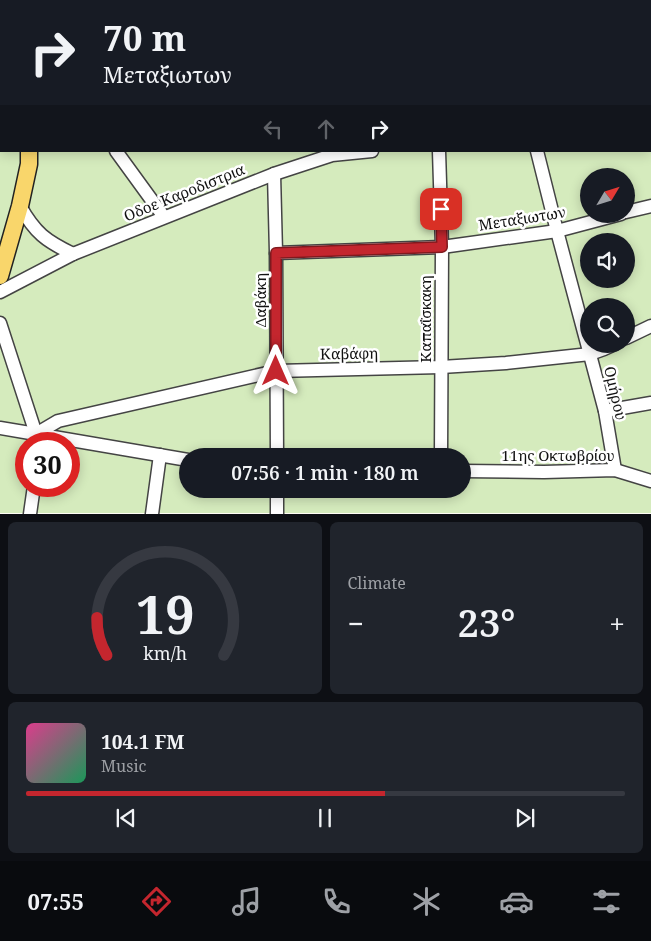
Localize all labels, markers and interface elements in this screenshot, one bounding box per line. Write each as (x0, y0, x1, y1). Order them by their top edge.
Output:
text: 70 m (103, 14, 186, 61)
icon: right (20, 20, 85, 85)
text: Μεταξιωτων (103, 59, 232, 89)
icon: left (259, 115, 287, 143)
icon: ahead (312, 115, 340, 143)
icon: right (365, 115, 393, 143)
street label: Oδοε Καροδιστρια (121, 158, 248, 225)
north arrow (580, 168, 635, 222)
map controls (580, 168, 635, 353)
pin (420, 188, 462, 230)
icon: arrive (427, 195, 455, 223)
street label: Μεταξιωτων (477, 201, 567, 235)
button: sound (580, 233, 635, 288)
street label: Δαβάκη (250, 273, 270, 327)
street label: Καπαΐσκακη (415, 275, 435, 363)
button: search (580, 298, 635, 353)
street label: Καβάφη (320, 342, 378, 364)
position arrow (249, 344, 301, 396)
street label: Ομήρου (600, 364, 632, 422)
speed limit sign: 30 (15, 432, 80, 497)
street label: 11ης Οκτωβρίου (501, 445, 615, 465)
text: 07:56 · 1 min · 180 m (231, 460, 419, 486)
text: Climate (348, 572, 406, 594)
text: 19 (135, 578, 194, 649)
text: 23° (458, 596, 516, 648)
text: − (348, 604, 364, 642)
text: + (609, 604, 625, 642)
text: km/h (143, 641, 187, 665)
text: 104.1 FM (101, 729, 184, 755)
text: Music (101, 755, 146, 777)
icon: previous (112, 804, 140, 832)
icon: pause (311, 804, 339, 832)
icon: next (511, 804, 539, 832)
icon: directions (139, 884, 174, 919)
icon: music (229, 884, 264, 919)
icon: phone (319, 884, 354, 919)
icon: climate (409, 884, 444, 919)
icon: car (499, 884, 534, 919)
icon: filters (589, 884, 624, 919)
text: 07:55 (27, 886, 84, 916)

